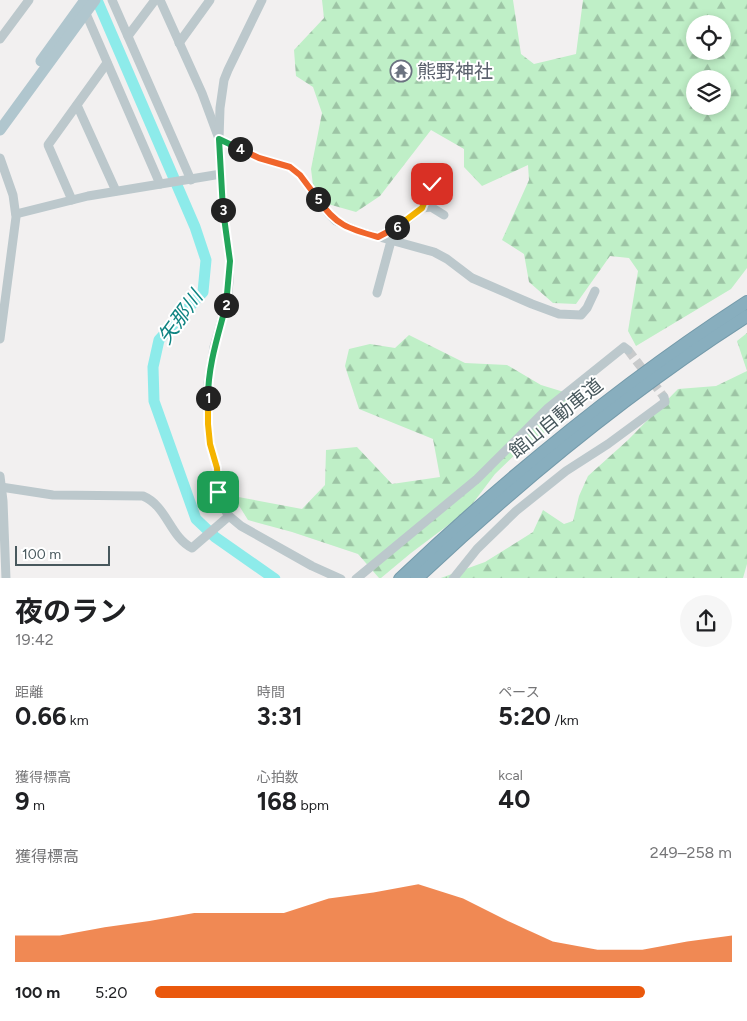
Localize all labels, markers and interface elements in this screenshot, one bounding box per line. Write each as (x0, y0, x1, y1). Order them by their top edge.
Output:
map controls (686, 15, 731, 115)
button: locate (686, 15, 731, 60)
temple icon: 熊野神社 (389, 59, 413, 83)
place label: 熊野神社 (417, 60, 493, 83)
button: layers (686, 70, 731, 115)
pin: 4 (228, 136, 252, 162)
text: 4 (236, 141, 245, 158)
pin (411, 163, 453, 205)
icon: check (418, 170, 446, 198)
pin: 5 (306, 186, 330, 212)
text: 5 (314, 191, 323, 208)
pin: 3 (210, 198, 236, 222)
text: 3 (220, 202, 227, 219)
pin: 6 (384, 214, 410, 240)
text: 6 (393, 219, 402, 236)
water label: 矢那川 (153, 284, 209, 348)
pin: 2 (214, 292, 238, 318)
text: 2 (222, 297, 231, 314)
street label: 館山自動車道 (504, 373, 608, 463)
pin: 1 (196, 386, 220, 410)
text: 1 (206, 390, 211, 407)
pin (197, 471, 239, 513)
icon: arrive (204, 478, 232, 506)
scale bar (15, 544, 110, 567)
text: 100 m (22, 546, 61, 563)
text: 夜のラン (15, 594, 127, 628)
button: share (680, 595, 732, 647)
text: 19:42 (15, 630, 54, 649)
text: 距離 (15, 684, 43, 701)
text: 時間 (257, 684, 285, 701)
text: ペース (498, 684, 540, 701)
text: 0.66 (15, 701, 66, 731)
text: 3:31 (257, 701, 303, 731)
text: 5:20 (498, 701, 551, 731)
text: km (66, 712, 89, 729)
text: /km (551, 712, 579, 729)
text: kcal (498, 767, 523, 784)
text: 獲得標高 (15, 769, 71, 786)
text: 心拍数 (257, 769, 299, 786)
text: 40 (498, 784, 530, 814)
text: 9 (15, 786, 30, 816)
text: 168 (257, 786, 297, 816)
text: m (30, 797, 45, 814)
text: bpm (297, 797, 329, 814)
text: 249–258 m (650, 843, 732, 862)
text: 獲得標高 (15, 847, 79, 866)
text: 100 m (15, 983, 60, 1002)
text: 5:20 (95, 983, 127, 1002)

